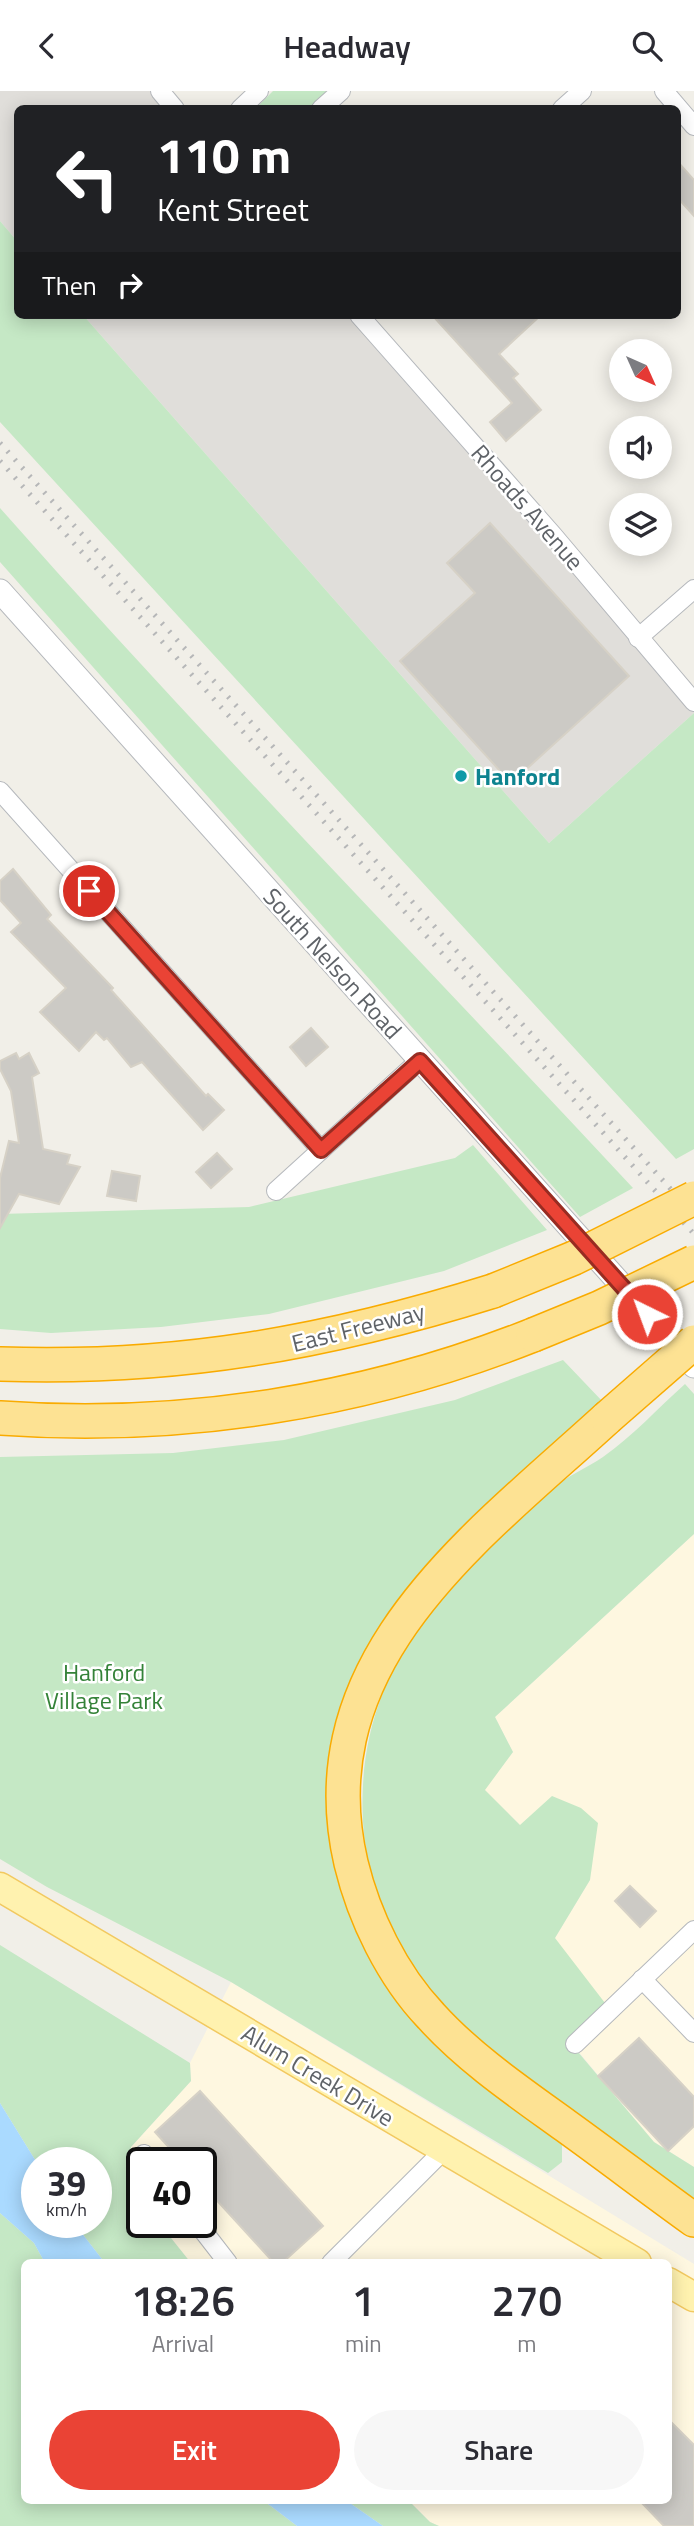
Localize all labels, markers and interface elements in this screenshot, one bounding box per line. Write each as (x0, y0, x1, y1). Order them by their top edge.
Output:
text: Headway (283, 22, 411, 70)
icon: back (28, 27, 66, 65)
icon: search (628, 27, 666, 65)
text: 110 m (157, 117, 291, 192)
icon: left (42, 133, 133, 224)
text: Kent Street (157, 185, 309, 233)
text: Then (42, 266, 97, 305)
icon: right (111, 266, 149, 304)
north arrow (609, 339, 672, 403)
map controls (609, 339, 672, 556)
button: sound (609, 416, 672, 479)
street label: Rhoads Avenue (463, 436, 593, 578)
button: layers (609, 493, 672, 556)
place label: Hanford (475, 758, 560, 794)
marker: Hanford (453, 768, 469, 784)
pin (59, 861, 119, 921)
icon: arrive (70, 872, 108, 910)
street label: South Nelson Road (255, 879, 411, 1047)
position arrow (610, 1277, 684, 1351)
street label: East Freeway (288, 1293, 429, 1361)
park label: Hanford Village Park (45, 1654, 164, 1718)
street label: Alum Creek Drive (235, 2015, 401, 2135)
speed limit sign: 40 (126, 2147, 217, 2238)
text: 39 (47, 2156, 86, 2210)
text: km/h (46, 2196, 87, 2223)
text: 18:26 (131, 2268, 235, 2332)
text: 1 (352, 2268, 375, 2332)
text: 270 (492, 2268, 562, 2332)
text: Arrival (152, 2326, 214, 2361)
text: min (345, 2326, 382, 2361)
text: m (517, 2326, 536, 2361)
button: Exit (49, 2410, 340, 2490)
button: Share (354, 2410, 644, 2490)

